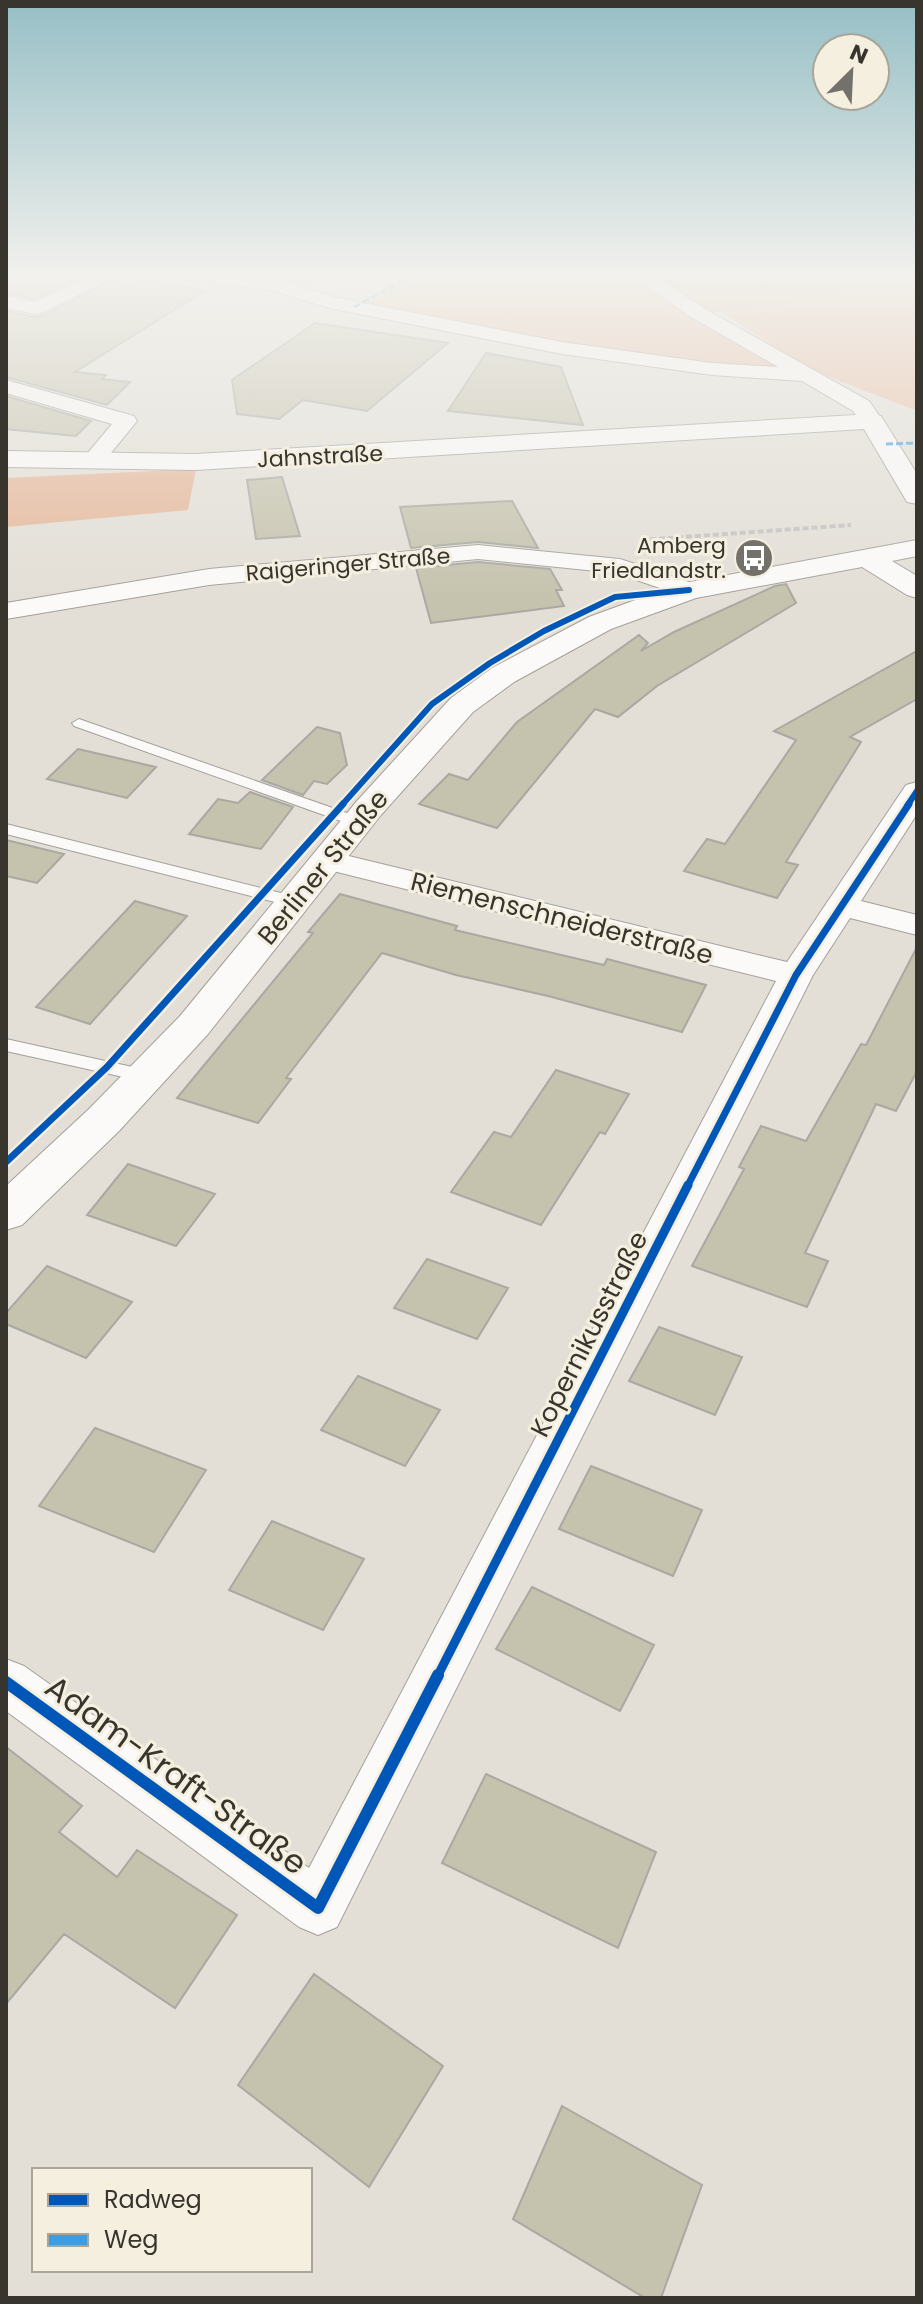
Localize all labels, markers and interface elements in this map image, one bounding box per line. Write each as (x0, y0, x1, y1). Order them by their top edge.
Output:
north arrow (811, 32, 891, 112)
text: N (845, 37, 873, 72)
street label: Jahnstraße (256, 438, 384, 475)
place label: Amberg Friedlandstr. (591, 530, 726, 586)
bus stop icon: Amberg Friedlandstr. (733, 537, 775, 579)
street label: Raigeringer Straße (245, 540, 452, 589)
street label: Berliner Straße (249, 782, 397, 952)
street label: Riemenschneiderstraße (407, 863, 717, 973)
street label: Kopernikusstraße (522, 1225, 656, 1443)
street label: Adam-Kraft-Straße (36, 1664, 316, 1885)
legend (32, 2168, 312, 2272)
text: Radweg (104, 2183, 202, 2216)
text: Weg (104, 2223, 159, 2256)

